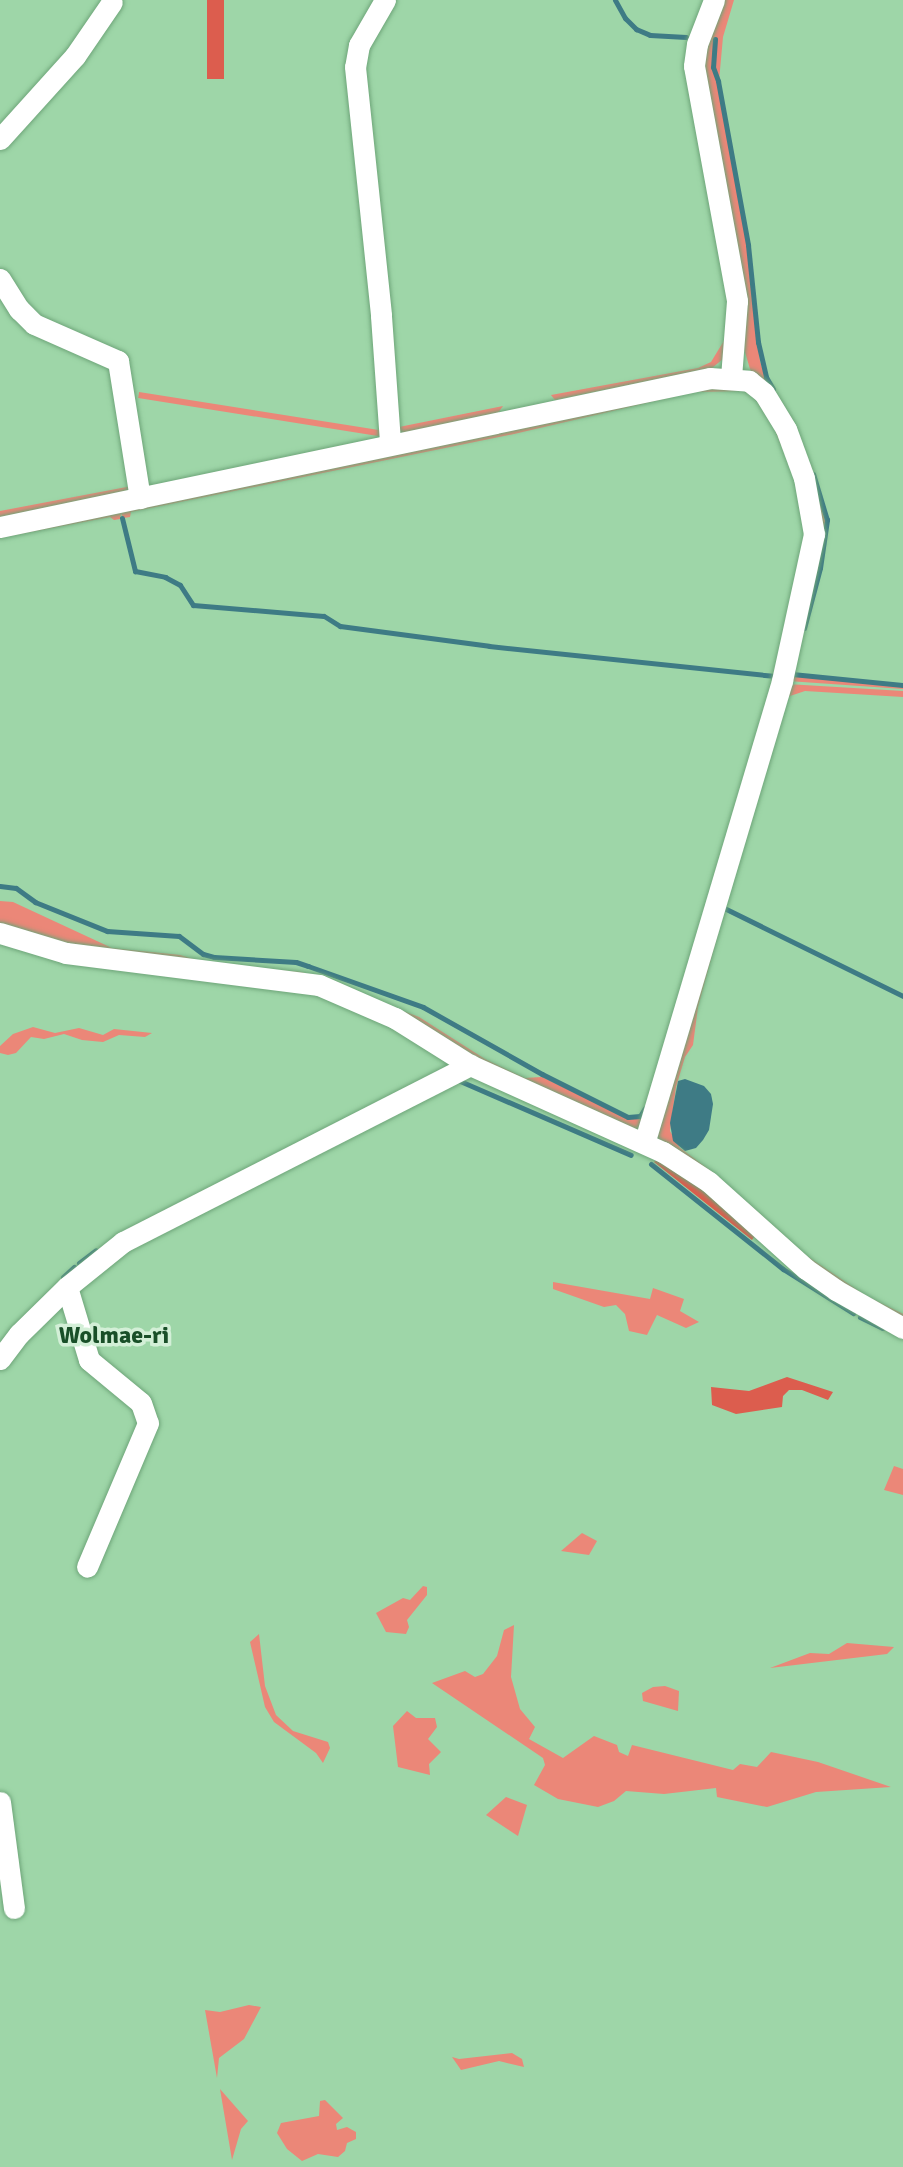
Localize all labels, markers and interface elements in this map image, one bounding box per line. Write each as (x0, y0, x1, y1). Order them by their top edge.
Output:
district label: Wolmae-ri (59, 1322, 169, 1350)

